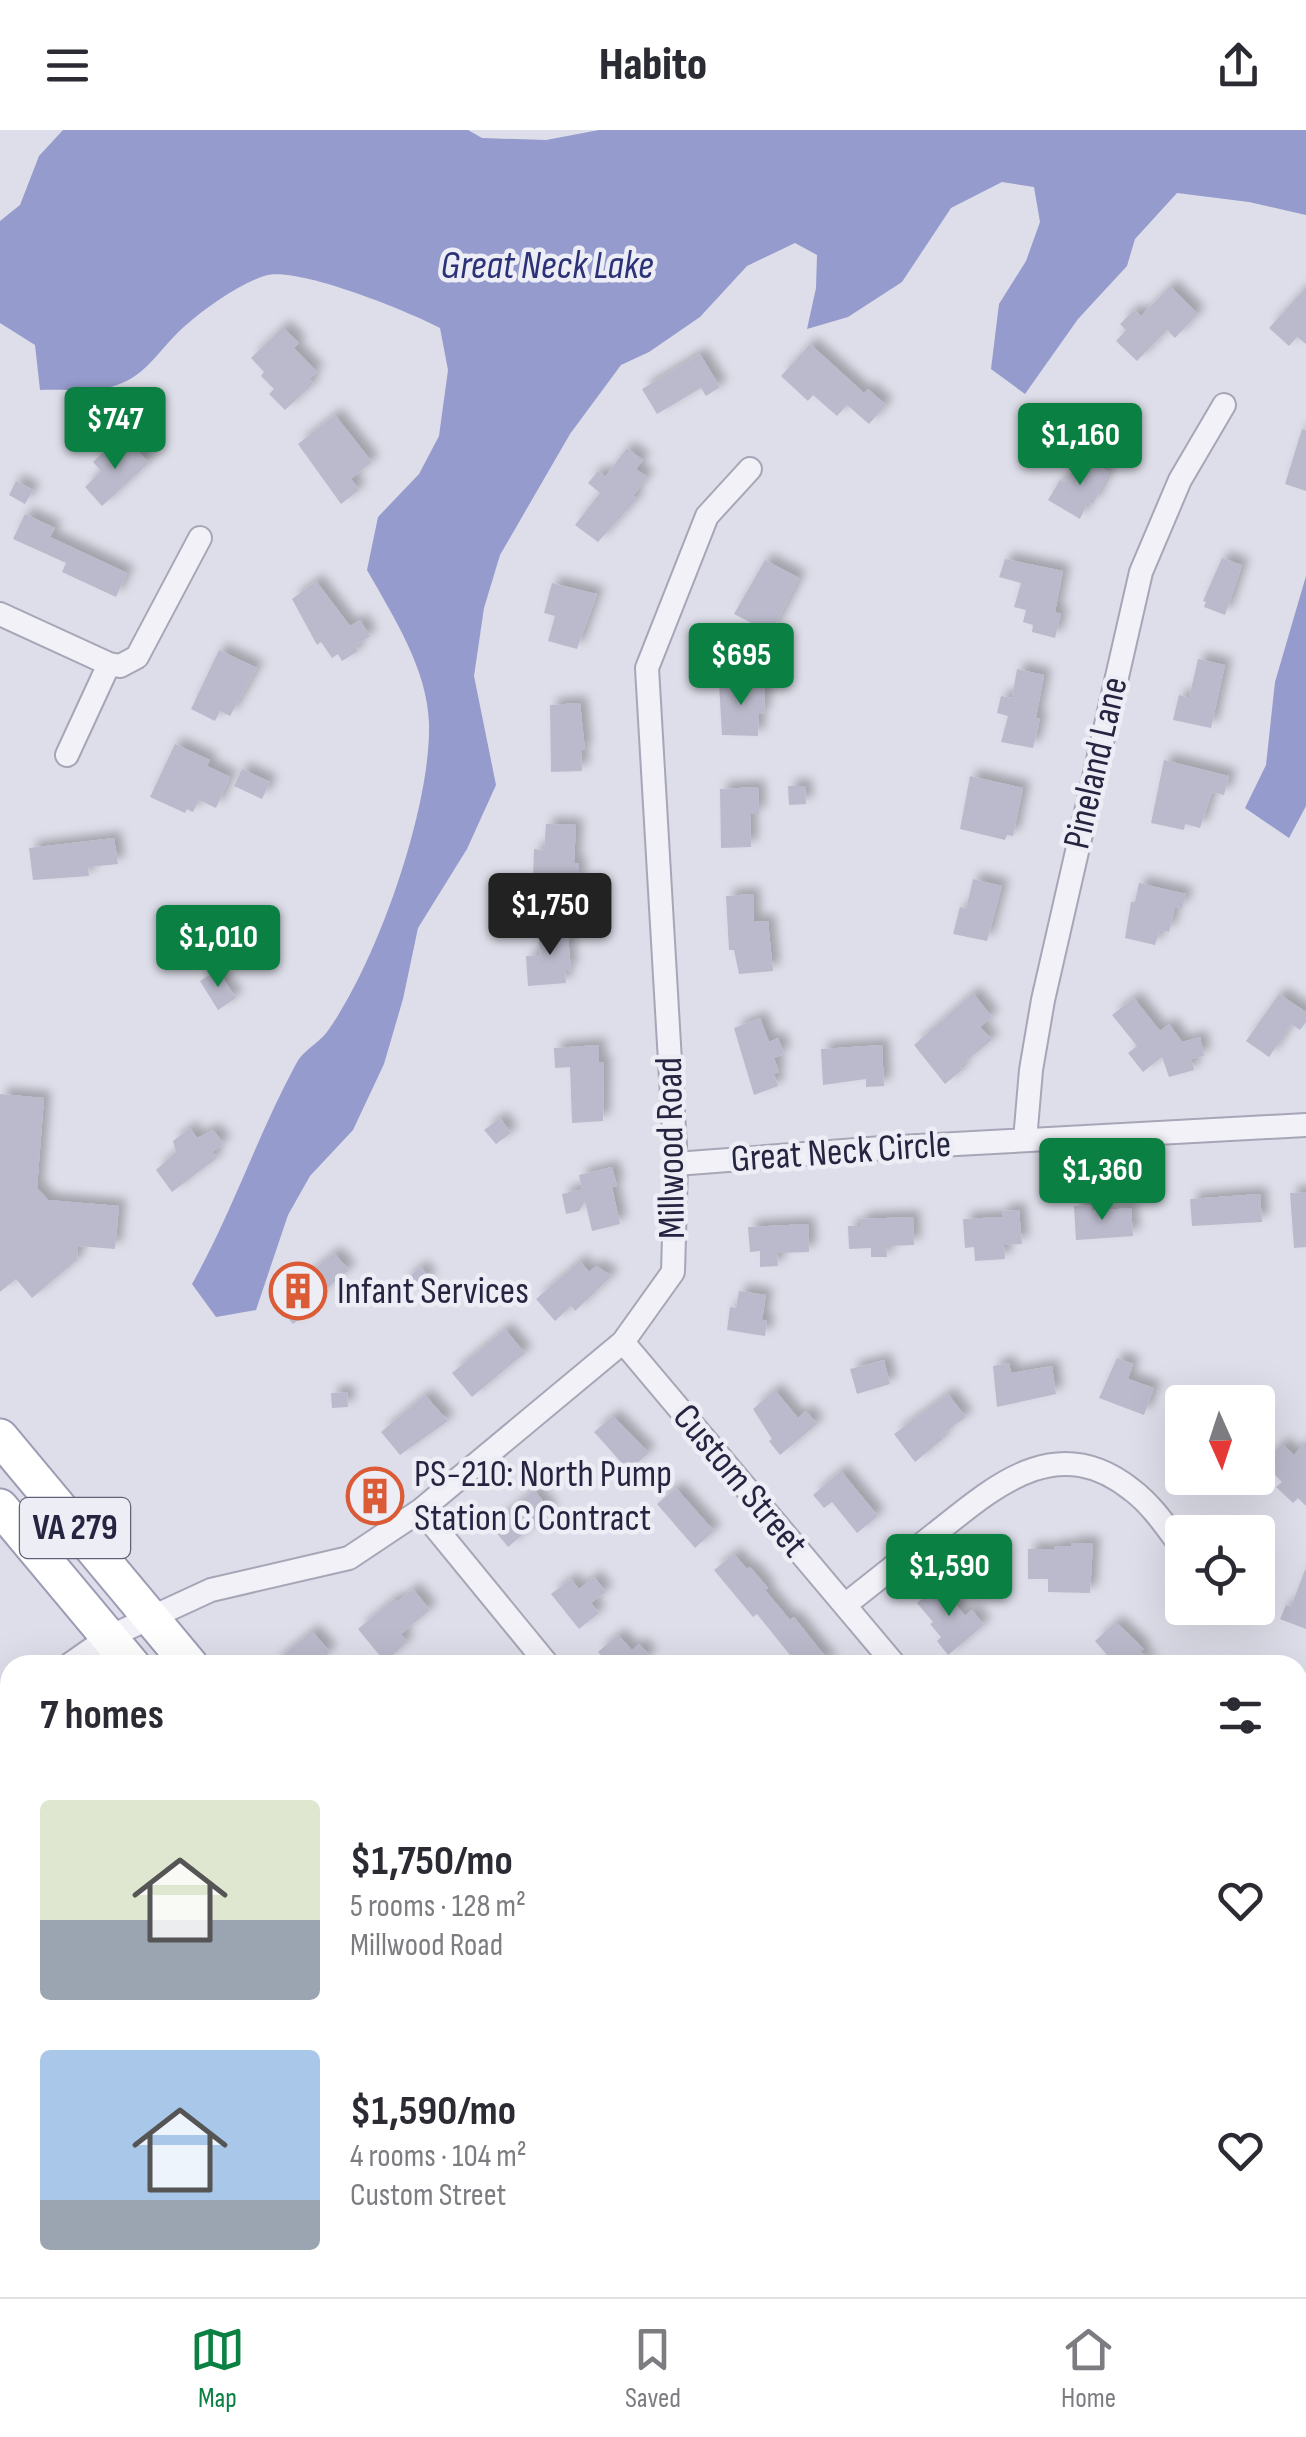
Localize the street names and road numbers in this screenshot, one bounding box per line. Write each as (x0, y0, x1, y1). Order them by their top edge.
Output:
street label: Pineland Lane (1054, 673, 1138, 853)
street label: Millwood Road (647, 1057, 695, 1239)
street label: Great Neck Circle (729, 1122, 953, 1182)
street label: Custom Street (663, 1395, 817, 1567)
road number: VA 279 (20, 1498, 130, 1558)

